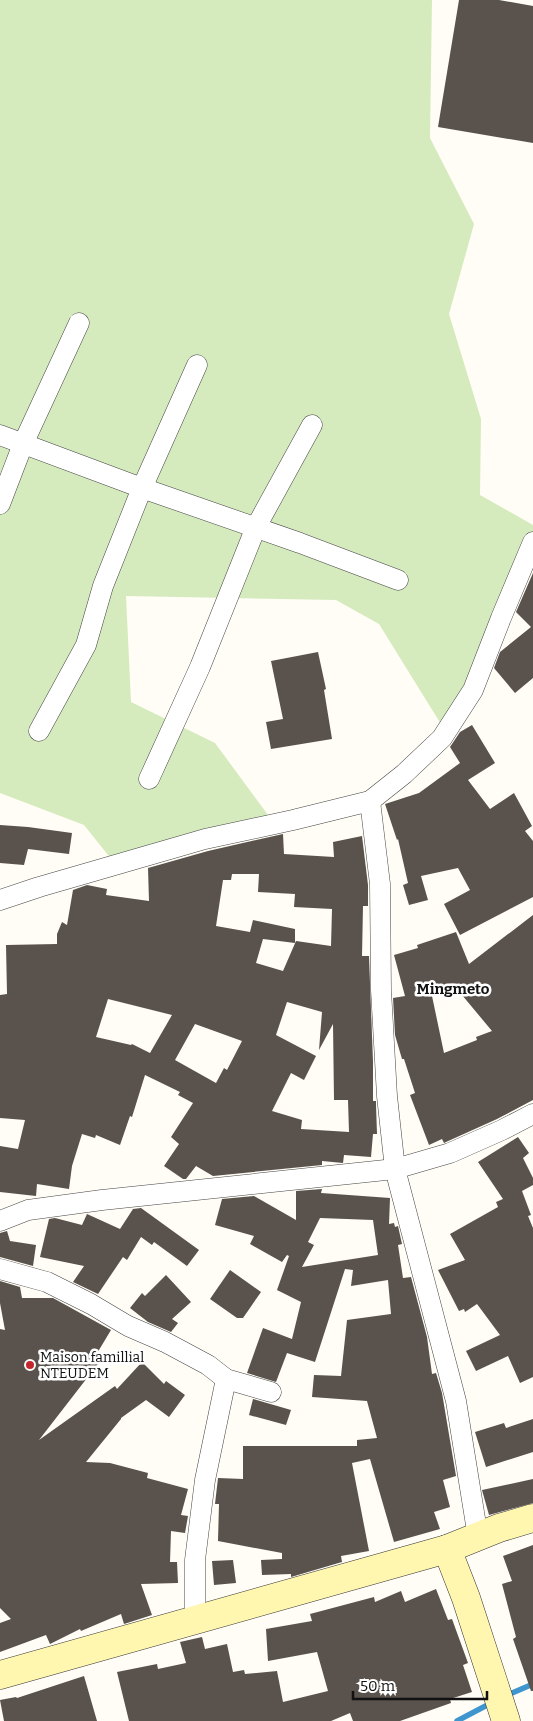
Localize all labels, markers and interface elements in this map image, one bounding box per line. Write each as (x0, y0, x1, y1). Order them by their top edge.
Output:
district label: Mingmeto (417, 980, 490, 998)
place label: Maison famillial NTEUDEM (40, 1349, 144, 1382)
marker: Maison famillial NTEUDEM (24, 1359, 36, 1371)
scale bar (353, 1668, 487, 1700)
text: 50 m (360, 1677, 396, 1695)

